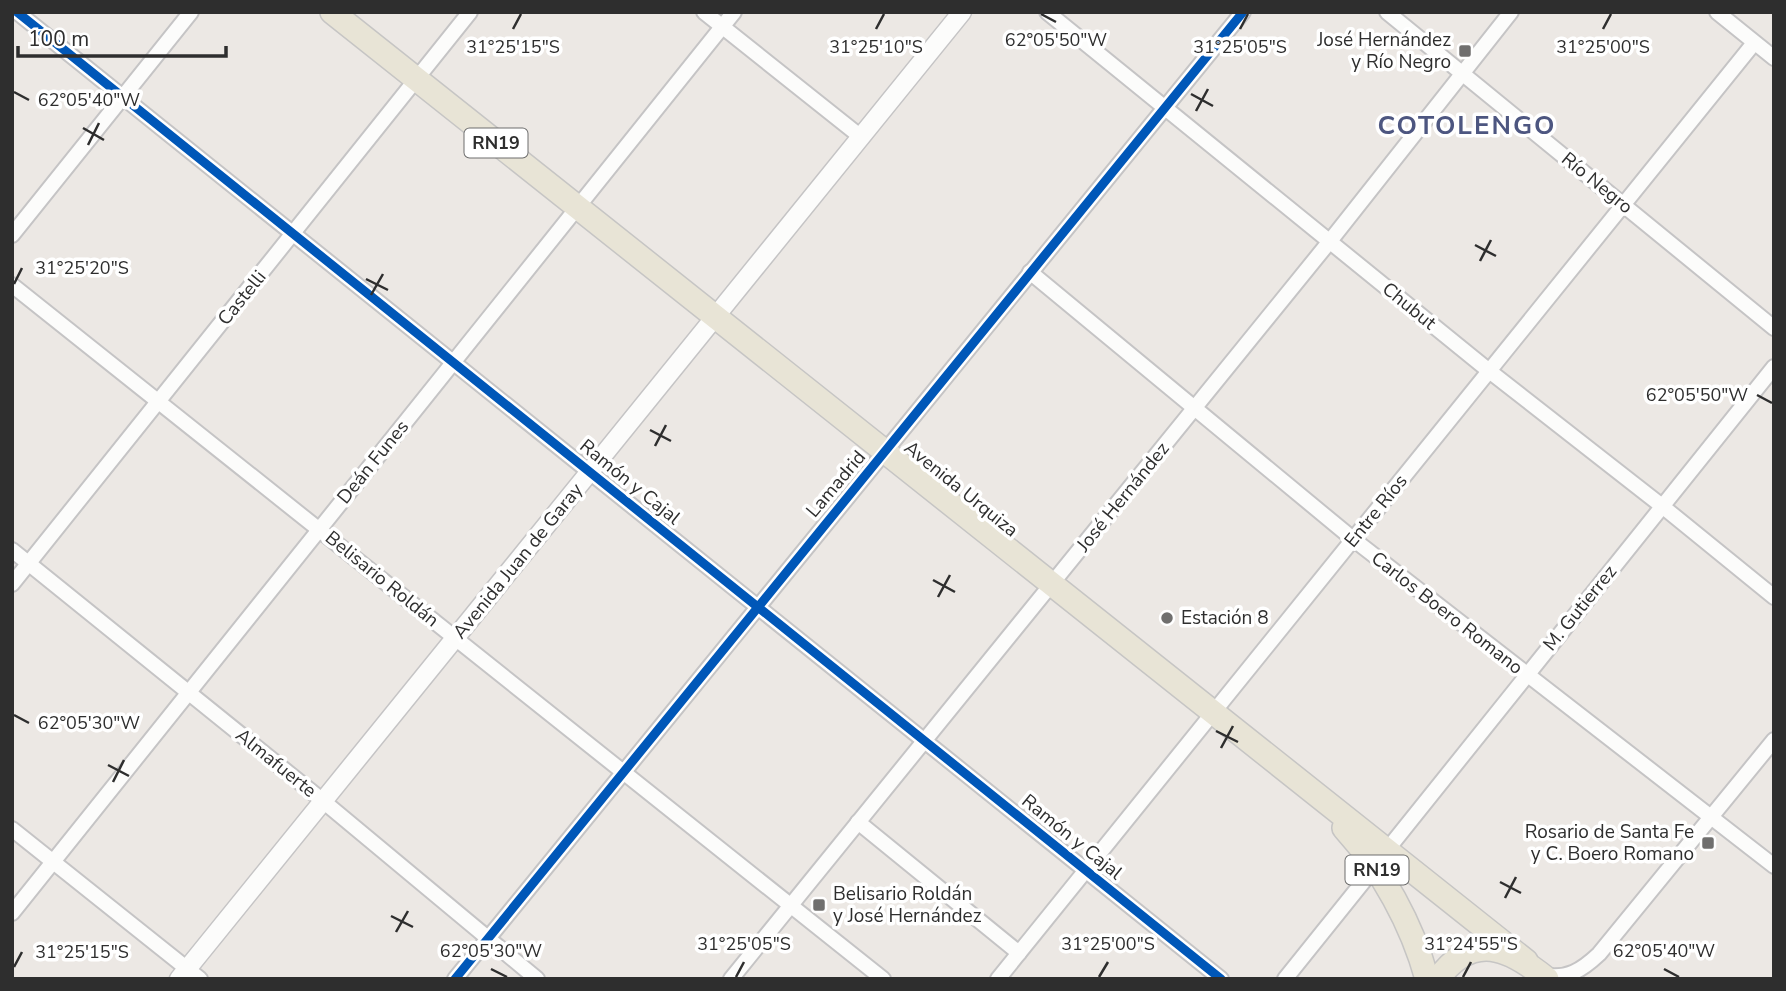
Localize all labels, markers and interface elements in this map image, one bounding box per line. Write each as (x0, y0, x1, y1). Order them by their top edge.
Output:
scale bar (18, 14, 226, 58)
text: 100 m (28, 25, 89, 53)
place label: José Hernández y Río Negro (1316, 27, 1451, 75)
text: 62°05'50"W (1005, 28, 1107, 52)
text: 31°25'15"S (466, 35, 560, 59)
text: 31°25'10"S (829, 35, 923, 59)
text: 31°25'05"S (1193, 35, 1287, 59)
text: 31°25'00"S (1556, 35, 1650, 59)
marker: José Hernández y Río Negro (1457, 43, 1473, 59)
text: 62°05'40"W (38, 88, 140, 112)
district label: COTOLENGO (1378, 108, 1556, 143)
road number: RN19 (464, 128, 528, 158)
street label: Río Negro (1556, 146, 1638, 220)
text: 31°25'20"S (35, 256, 129, 280)
street label: Castelli (212, 265, 272, 331)
street label: Chubut (1376, 276, 1442, 336)
text: 62°05'50"W (1646, 383, 1748, 407)
street label: Deán Funes (331, 415, 415, 509)
street label: Ramón y Cajal (574, 433, 686, 531)
street label: Avenida Urquiza (899, 435, 1023, 543)
street label: José Hernández (1070, 437, 1175, 558)
street label: Lamadrid (800, 445, 872, 523)
street label: Entre Ríos (1339, 469, 1413, 553)
street label: Avenida Juan de Garay (447, 478, 589, 644)
street label: Belisario Roldán (320, 525, 444, 633)
street label: Carlos Boero Romano (1366, 546, 1528, 680)
street label: M. Gutierrez (1537, 559, 1623, 656)
place label: Estación 8 (1181, 605, 1269, 631)
marker: Estación 8 (1159, 610, 1175, 626)
text: 62°05'30"W (38, 711, 140, 735)
street label: Almafuerte (230, 722, 322, 804)
street label: Ramón y Cajal (1016, 788, 1128, 886)
place label: Rosario de Santa Fe y C. Boero Romano (1525, 819, 1694, 867)
marker: Rosario de Santa Fe y C. Boero Romano (1700, 835, 1716, 851)
road number: RN19 (1346, 856, 1408, 884)
place label: Belisario Roldán y José Hernández (833, 881, 982, 929)
marker: Belisario Roldán y José Hernández (811, 897, 827, 913)
text: 31°25'05"S (697, 932, 791, 956)
text: 31°25'00"S (1061, 932, 1155, 956)
text: 31°24'55"S (1424, 932, 1518, 956)
text: 62°05'30"W (440, 939, 542, 963)
text: 62°05'40"W (1613, 939, 1715, 963)
text: 31°25'15"S (35, 940, 129, 964)

